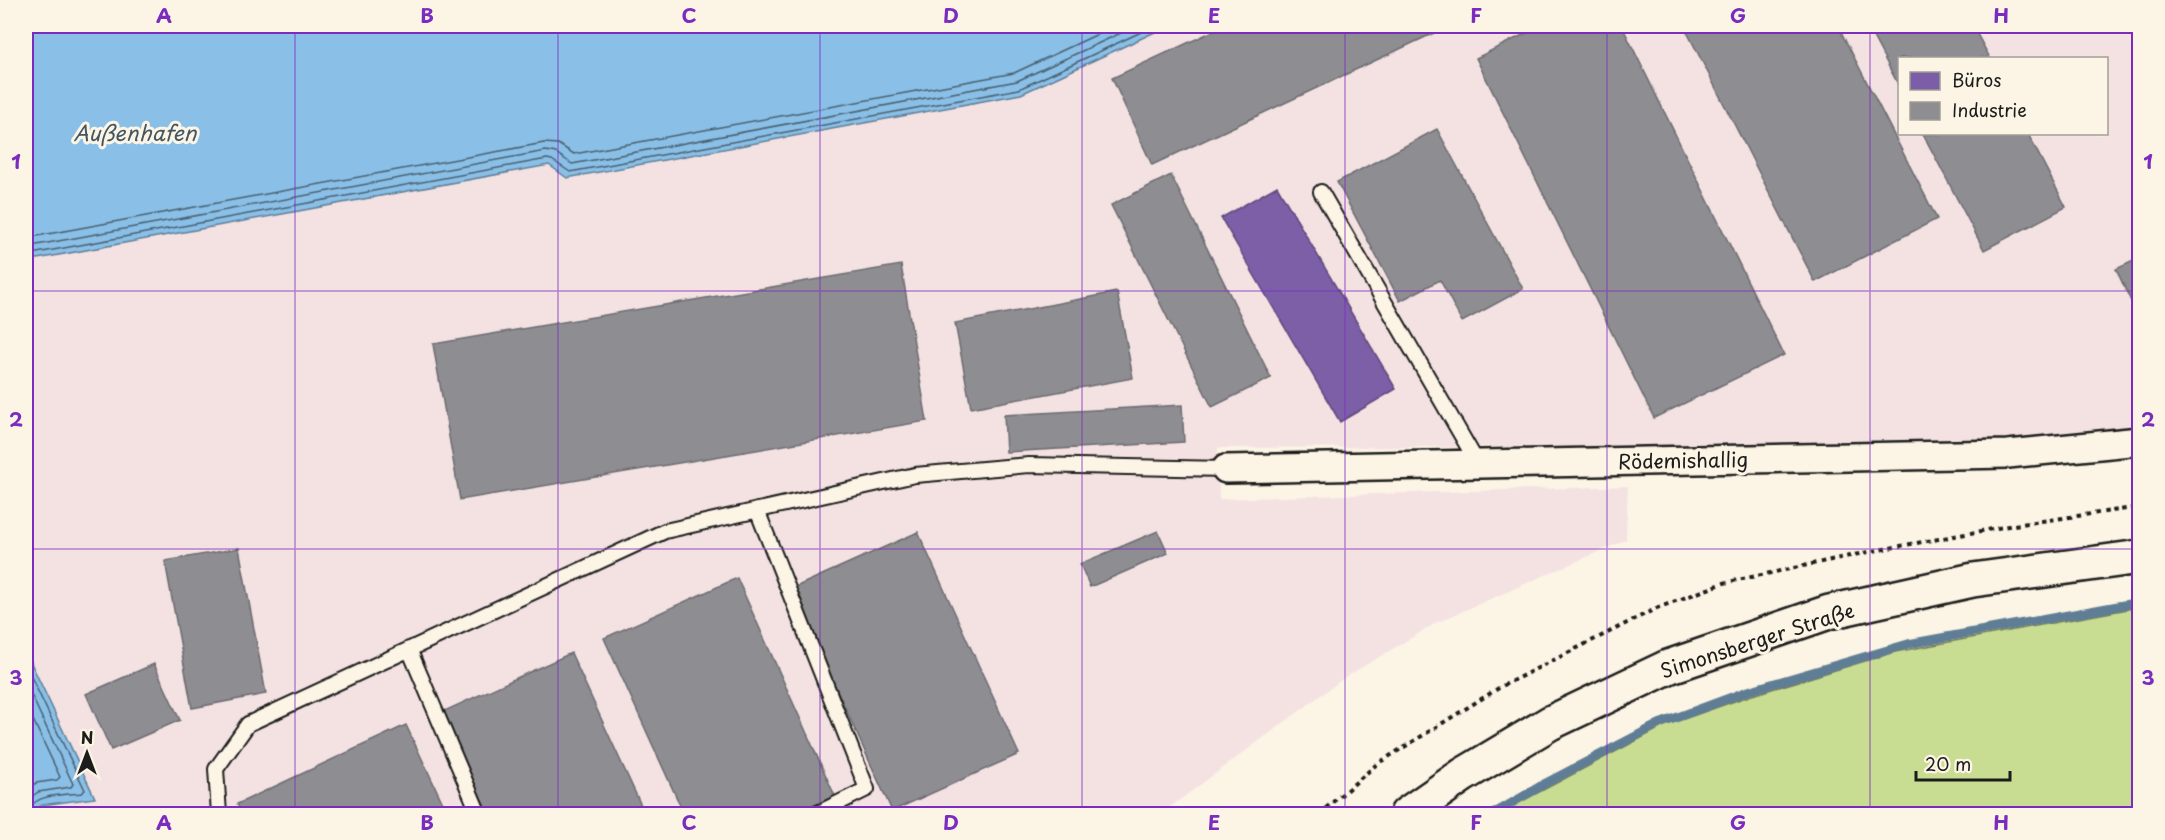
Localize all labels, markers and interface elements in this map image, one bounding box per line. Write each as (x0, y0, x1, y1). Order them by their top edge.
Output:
text: A (156, 0, 172, 30)
text: B (420, 0, 434, 30)
text: C (681, 0, 697, 30)
text: D (943, 0, 959, 30)
text: E (1208, 0, 1220, 30)
text: F (1470, 0, 1482, 30)
text: G (1730, 0, 1746, 30)
text: H (1993, 0, 2009, 30)
legend (1898, 57, 2108, 135)
text: Büros (1952, 66, 2001, 93)
text: Industrie (1952, 96, 2027, 123)
water label: Außenhafen (74, 116, 198, 148)
text: 1 (11, 146, 21, 176)
text: 1 (2143, 146, 2153, 176)
text: 2 (9, 404, 23, 434)
text: 2 (2141, 404, 2155, 434)
street label: Rödemishallig (1618, 444, 1748, 476)
street label: Simonsberger Straße (1656, 594, 1858, 686)
text: 3 (9, 662, 23, 692)
text: 3 (2141, 662, 2155, 692)
north arrow (57, 723, 117, 783)
text: N (81, 725, 93, 749)
scale bar (1916, 744, 2010, 782)
text: 20 m (1925, 750, 1971, 777)
text: A (156, 807, 172, 837)
text: B (420, 807, 434, 837)
text: C (681, 807, 697, 837)
text: D (943, 807, 959, 837)
text: E (1208, 807, 1220, 837)
text: F (1470, 807, 1482, 837)
text: G (1730, 807, 1746, 837)
text: H (1993, 807, 2009, 837)

